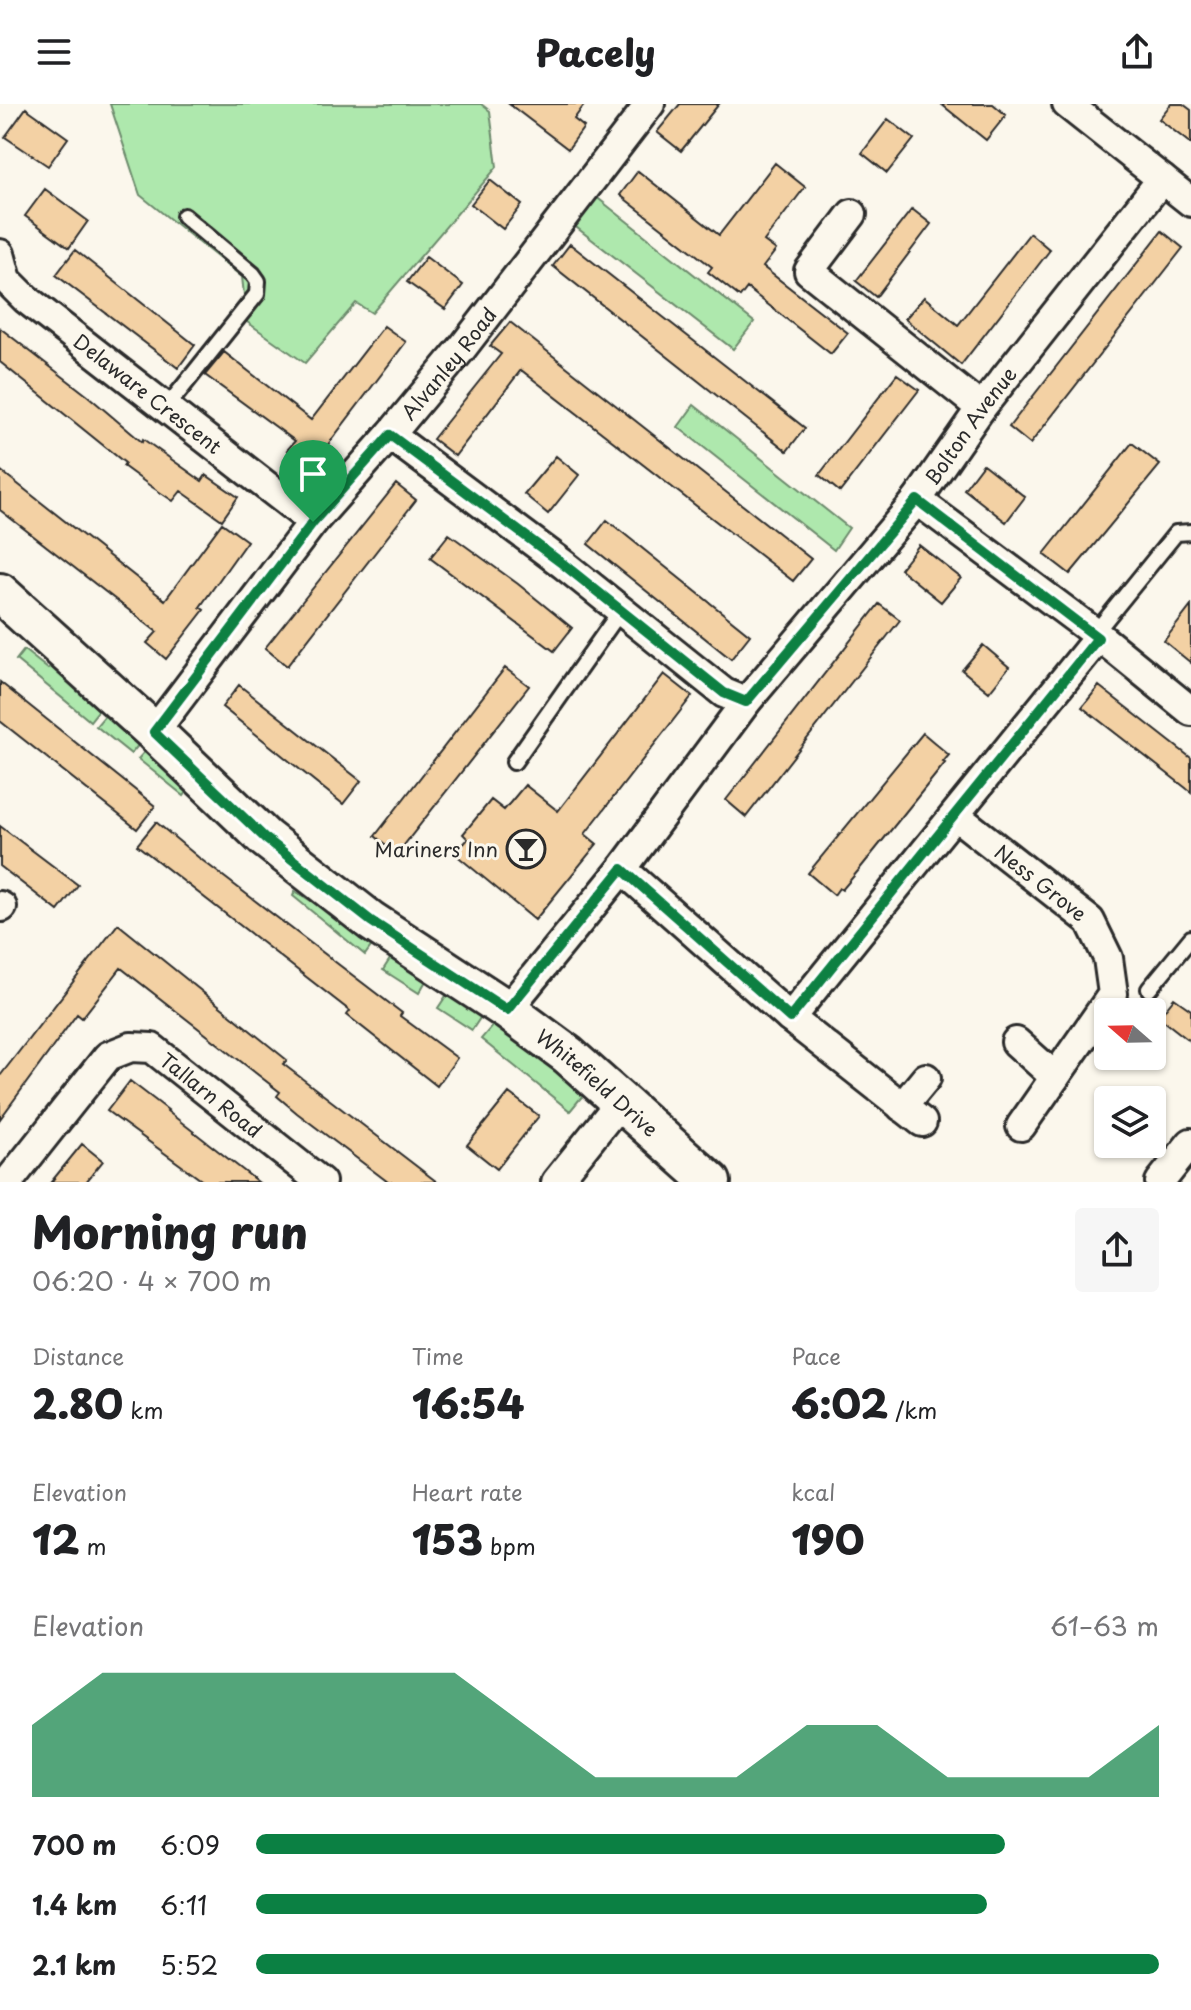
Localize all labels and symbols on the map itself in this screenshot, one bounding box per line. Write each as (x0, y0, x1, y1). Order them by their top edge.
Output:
street label: Alvanley Road (394, 301, 503, 426)
street label: Delaware Crescent (67, 326, 228, 461)
street label: Bolton Avenue (917, 360, 1023, 491)
pin (279, 440, 347, 522)
bar icon: Mariners Inn (505, 828, 547, 870)
place label: Mariners Inn (375, 834, 498, 864)
street label: Ness Grove (988, 837, 1094, 928)
north arrow (1094, 998, 1166, 1070)
street label: Whitefield Drive (530, 1021, 665, 1143)
street label: Tallarn Road (154, 1045, 269, 1145)

